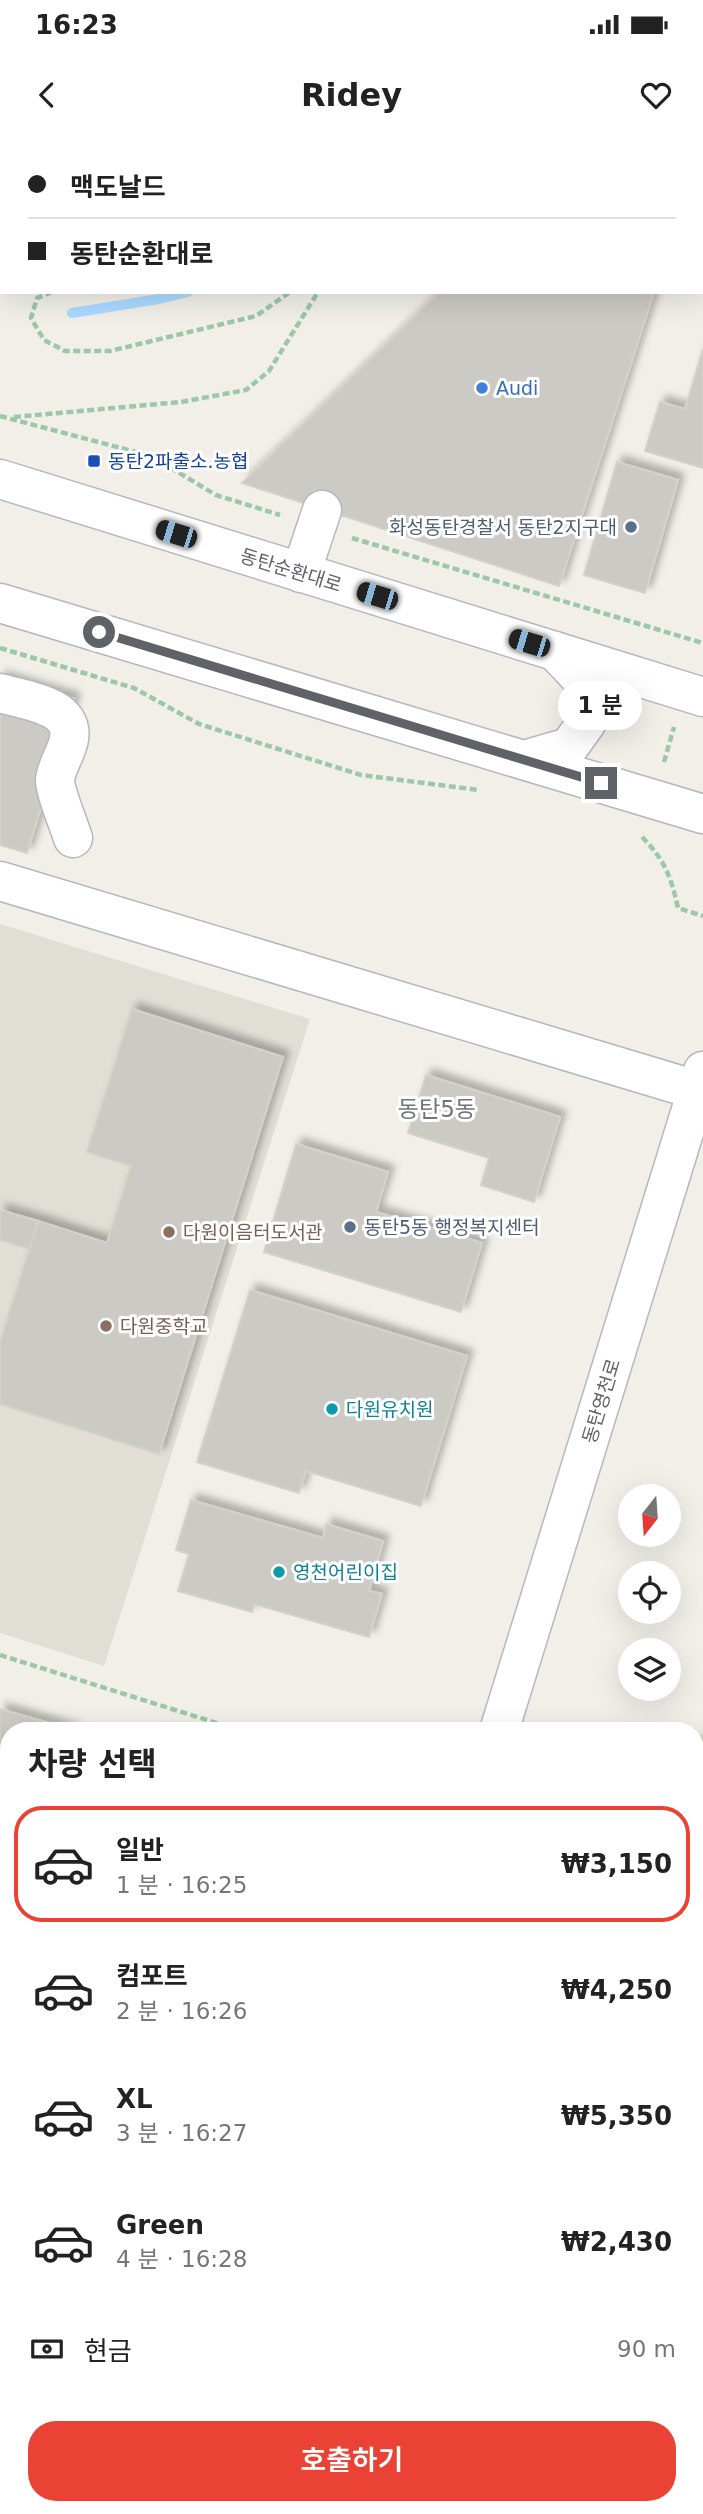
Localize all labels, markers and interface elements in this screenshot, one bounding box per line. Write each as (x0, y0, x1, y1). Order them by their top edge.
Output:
text: 16:23 (35, 10, 118, 40)
icon: back (28, 76, 66, 114)
text: Ridey (301, 76, 402, 114)
icon: heart (637, 76, 675, 114)
text: 맥도날드 (70, 172, 166, 202)
text: 동탄순환대로 (70, 239, 214, 269)
place label: Audi (496, 377, 538, 399)
marker: Audi (474, 380, 490, 396)
place label: 동탄2파출소.농협 (108, 450, 249, 472)
marker: 동탄2파출소.농협 (86, 453, 102, 469)
place label: 화성동탄경찰서 동탄2지구대 (389, 516, 617, 538)
car (153, 518, 200, 550)
marker: 화성동탄경찰서 동탄2지구대 (623, 519, 639, 535)
street label: 동탄순환대로 (238, 544, 344, 596)
car (354, 580, 401, 612)
route start (83, 616, 115, 648)
car (506, 627, 553, 659)
callout: 1 분 (559, 682, 643, 730)
text: 1 분 (577, 692, 623, 718)
route end (585, 767, 617, 799)
district label: 동탄5동 (398, 1096, 476, 1122)
place label: 동탄5동 행정복지센터 (364, 1216, 539, 1238)
marker: 동탄5동 행정복지센터 (342, 1219, 358, 1235)
place label: 다원이음터도서관 (183, 1221, 323, 1243)
marker: 다원이음터도서관 (161, 1224, 177, 1240)
place label: 다원중학교 (120, 1315, 207, 1337)
marker: 다원중학교 (98, 1318, 114, 1334)
street label: 동탄영천로 (578, 1356, 624, 1446)
place label: 다원유치원 (346, 1398, 433, 1420)
marker: 다원유치원 (324, 1401, 340, 1417)
north arrow (618, 1484, 681, 1547)
map controls (618, 1484, 681, 1701)
place label: 영천어린이집 (293, 1561, 398, 1583)
button: locate (618, 1561, 681, 1624)
marker: 영천어린이집 (271, 1564, 287, 1580)
button: layers (618, 1638, 681, 1701)
text: 차량 선택 (28, 1745, 157, 1783)
icon: car (32, 1833, 95, 1896)
text: 일반 (116, 1835, 164, 1865)
text: ₩3,150 (561, 1849, 672, 1879)
text: 1 분 · 16:25 (116, 1872, 247, 1898)
icon: car (32, 1959, 95, 2022)
text: 컴포트 (116, 1961, 188, 1991)
text: ₩4,250 (561, 1975, 672, 2005)
text: 2 분 · 16:26 (116, 1998, 247, 2024)
text: XL (116, 2084, 153, 2114)
icon: car (32, 2085, 95, 2148)
text: ₩5,350 (561, 2101, 672, 2131)
text: 3 분 · 16:27 (116, 2120, 247, 2146)
text: Green (116, 2210, 204, 2240)
icon: car (32, 2211, 95, 2274)
text: ₩2,430 (561, 2227, 672, 2257)
text: 4 분 · 16:28 (116, 2246, 247, 2272)
icon: cash (28, 2330, 66, 2368)
text: 현금 (84, 2336, 132, 2366)
text: 90 m (617, 2336, 676, 2362)
button: 호출하기 (28, 2421, 676, 2501)

